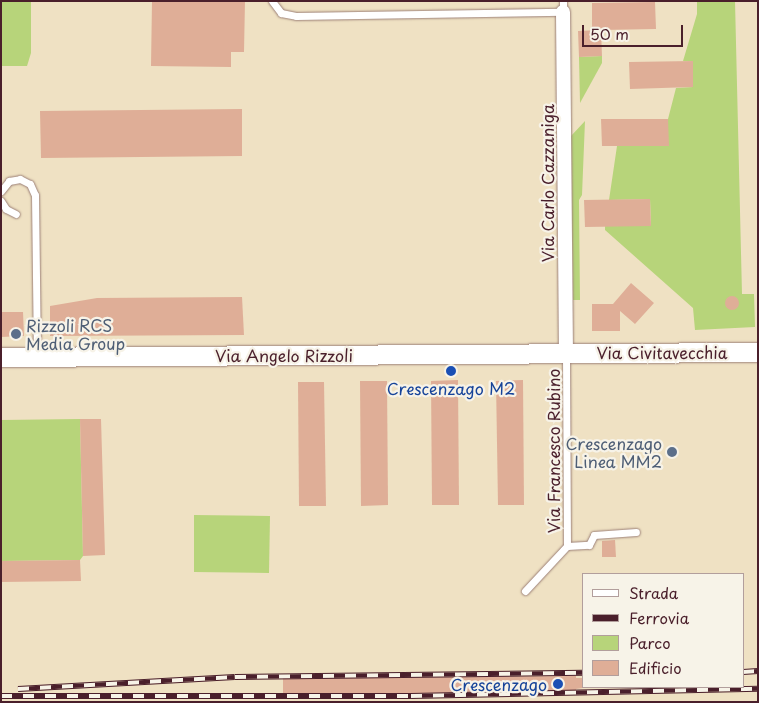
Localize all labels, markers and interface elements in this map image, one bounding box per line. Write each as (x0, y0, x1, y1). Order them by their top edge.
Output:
scale bar (584, 15, 685, 47)
text: 50 m (590, 22, 629, 45)
street label: Via Carlo Cazzaniga (537, 103, 557, 263)
place label: Rizzoli RCS Media Group (26, 315, 126, 353)
marker: Rizzoli RCS Media Group (10, 328, 22, 340)
street label: Via Civitavecchia (596, 342, 728, 362)
street label: Via Angelo Rizzoli (215, 345, 353, 365)
marker: Crescenzago M2 (445, 365, 457, 377)
street label: Via Francesco Rubino (543, 370, 563, 532)
place label: Crescenzago M2 (387, 378, 515, 398)
place label: Crescenzago Linea MM2 (566, 433, 662, 471)
marker: Crescenzago Linea MM2 (666, 446, 678, 458)
legend (582, 573, 744, 688)
text: Strada (629, 581, 678, 604)
text: Ferrovia (629, 606, 689, 629)
text: Parco (629, 631, 671, 654)
text: Edificio (629, 656, 682, 679)
place label: Crescenzago (451, 674, 547, 694)
marker: Crescenzago (551, 677, 565, 691)

